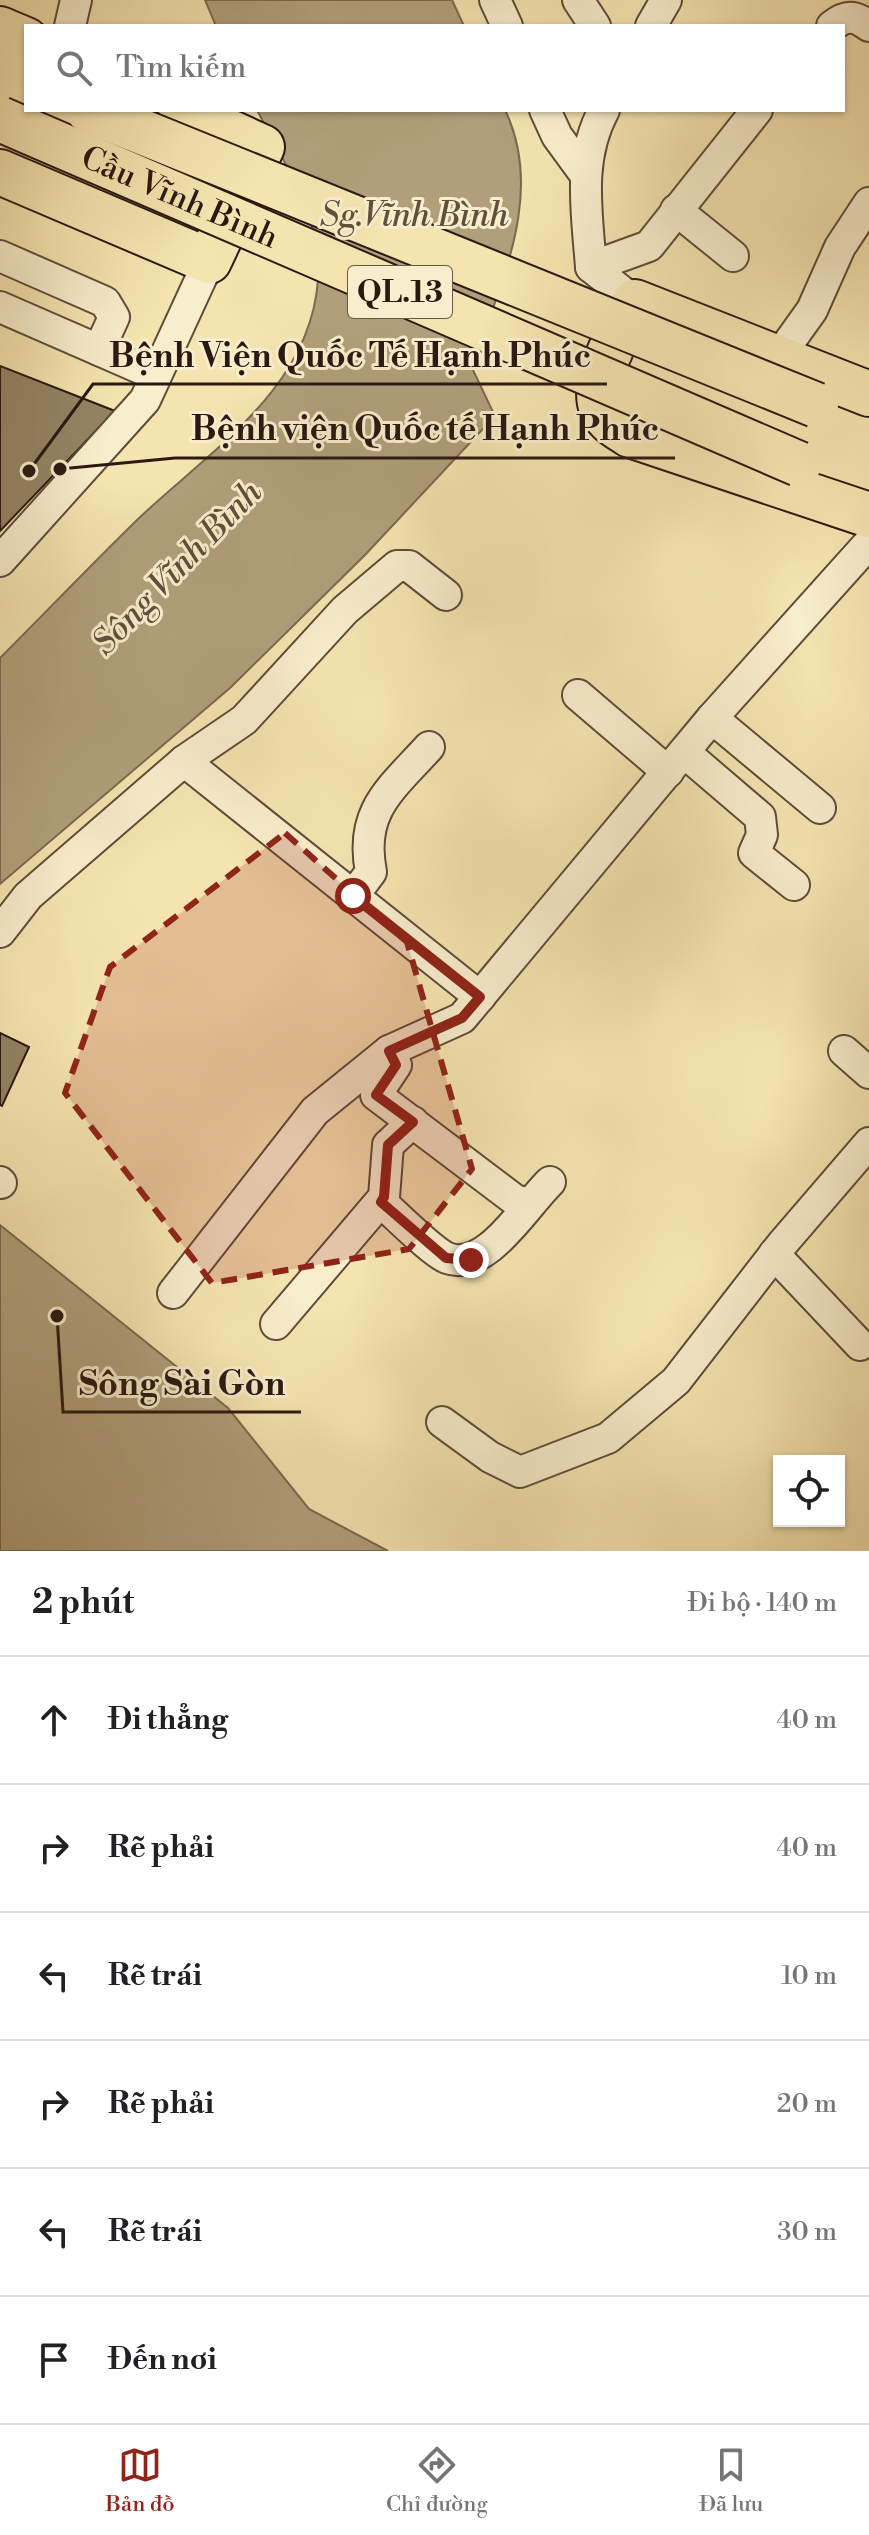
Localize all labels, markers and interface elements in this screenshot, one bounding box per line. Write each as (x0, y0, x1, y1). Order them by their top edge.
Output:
search box (24, 24, 845, 112)
icon: search (52, 46, 96, 90)
text: Tìm kiếm (116, 49, 246, 87)
street label: Cầu Vĩnh Bình (75, 138, 284, 258)
water label: Sg.Vĩnh Bình (320, 195, 510, 237)
road number: QL.13 (348, 266, 452, 318)
callout: Bệnh Viện Quốc Tế Hạnh Phúc (93, 326, 607, 384)
text: Bệnh Viện Quốc Tế Hạnh Phúc (109, 336, 591, 378)
callout: Bệnh viện Quốc tế Hạnh Phúc (175, 400, 675, 458)
text: Bệnh viện Quốc tế Hạnh Phúc (191, 409, 659, 451)
water label: Sông Vĩnh Bình (84, 471, 272, 664)
route start (335, 878, 371, 914)
route end (453, 1242, 489, 1278)
callout: Sông Sài Gòn (63, 1354, 301, 1412)
text: Sông Sài Gòn (79, 1364, 285, 1406)
map controls (773, 1455, 845, 1527)
button: locate (773, 1455, 845, 1527)
text: 2 phút (32, 1582, 134, 1624)
text: Đi bộ · 140 m (687, 1587, 837, 1619)
icon: ahead (32, 1698, 76, 1742)
text: Đi thẳng (108, 1701, 228, 1739)
text: 40 m (776, 1704, 837, 1736)
icon: right (32, 1826, 76, 1870)
text: Rẽ phải (108, 1829, 214, 1867)
text: 40 m (776, 1832, 837, 1864)
icon: left (32, 1954, 76, 1998)
text: Rẽ trái (108, 1957, 202, 1995)
text: 10 m (781, 1960, 837, 1992)
icon: right (32, 2082, 76, 2126)
text: Rẽ phải (108, 2085, 214, 2123)
text: 20 m (777, 2088, 837, 2120)
icon: left (32, 2210, 76, 2254)
text: Rẽ trái (108, 2213, 202, 2251)
text: 30 m (777, 2216, 837, 2248)
icon: arrive (32, 2338, 76, 2382)
text: Đến nơi (108, 2341, 217, 2379)
tab: Bản đồ (106, 2443, 175, 2518)
tab: Chỉ đường (386, 2443, 488, 2518)
tab: Đã lưu (699, 2443, 763, 2518)

